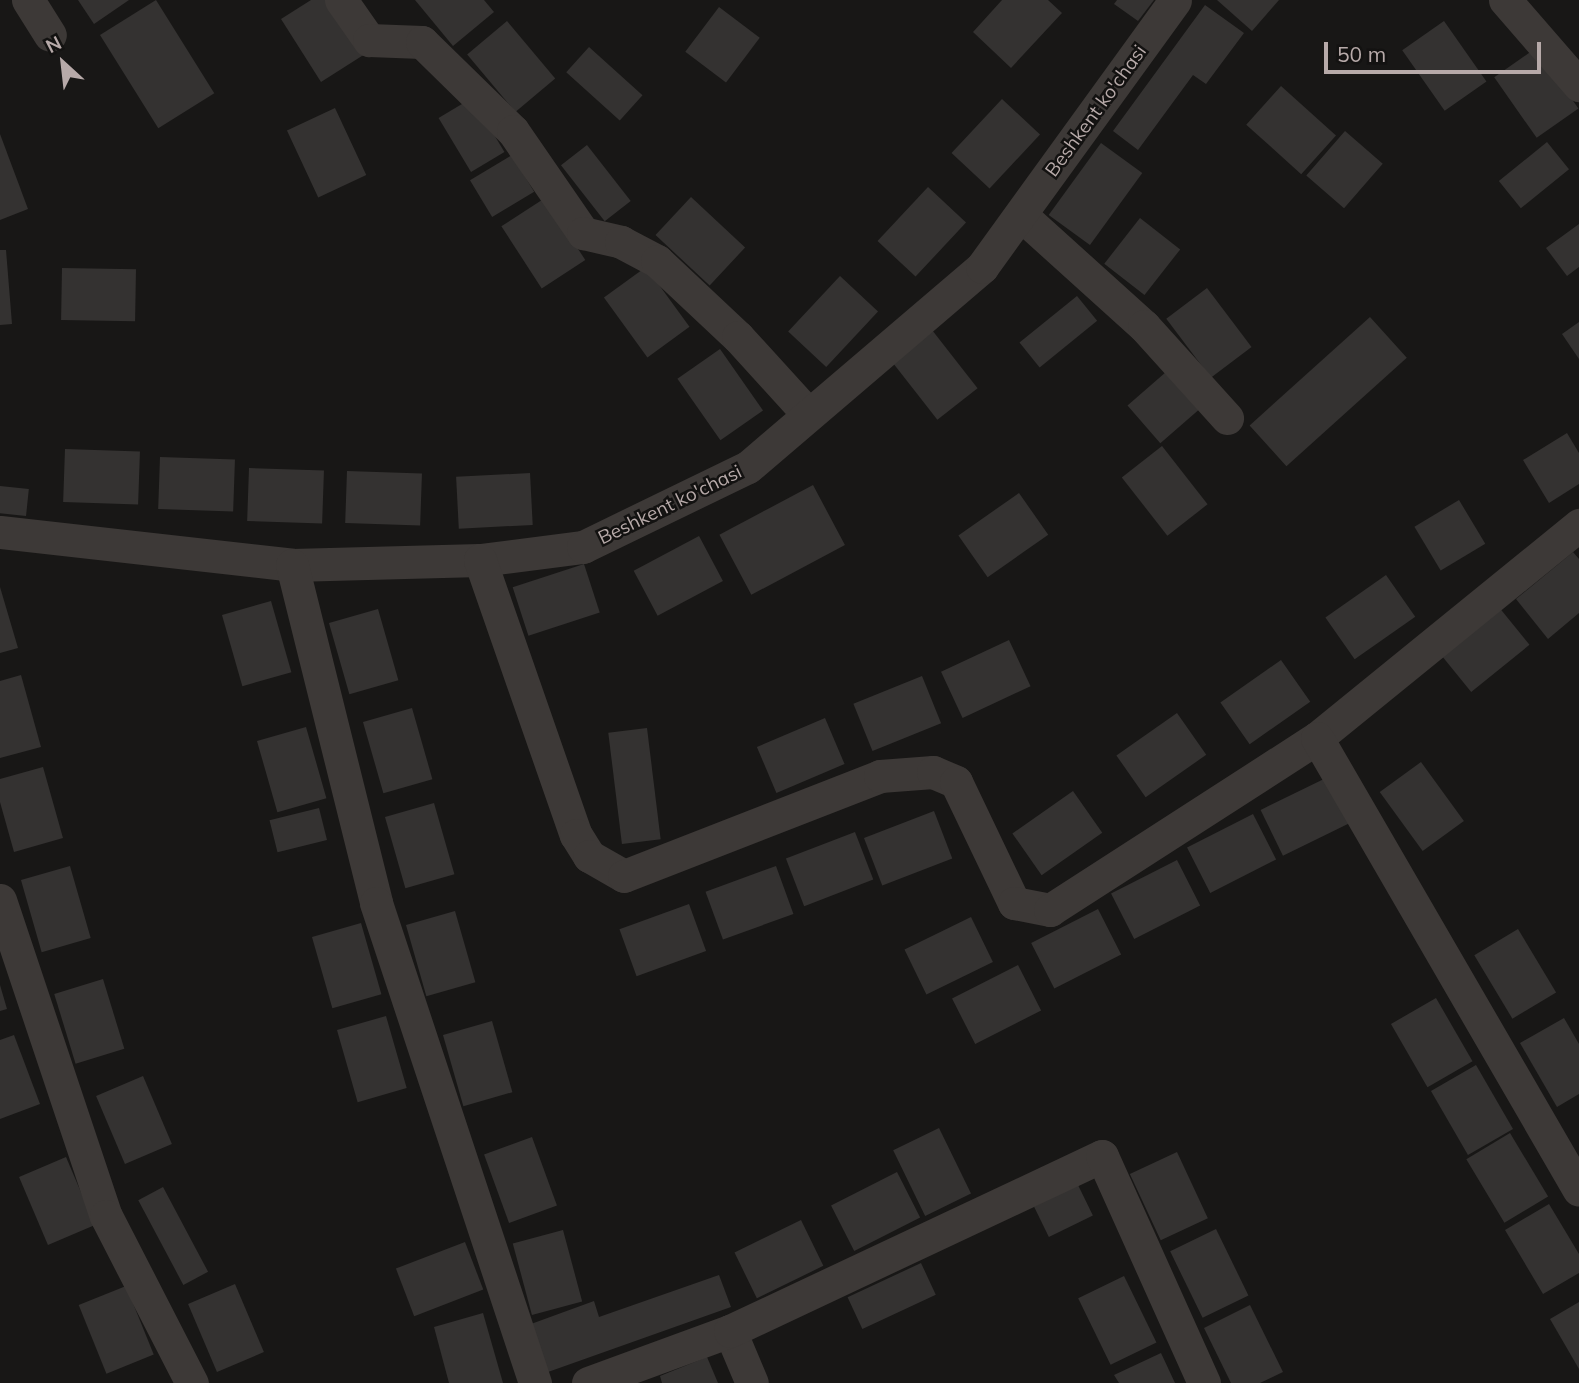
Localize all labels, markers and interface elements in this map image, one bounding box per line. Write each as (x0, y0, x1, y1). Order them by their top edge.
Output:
north arrow (28, 28, 98, 98)
scale bar (1327, 28, 1544, 72)
text: N (42, 30, 65, 58)
street label: Beshkent ko'chasi (1041, 41, 1151, 181)
text: 50 m (1337, 41, 1386, 67)
street label: Beshkent ko'chasi (594, 460, 746, 550)

